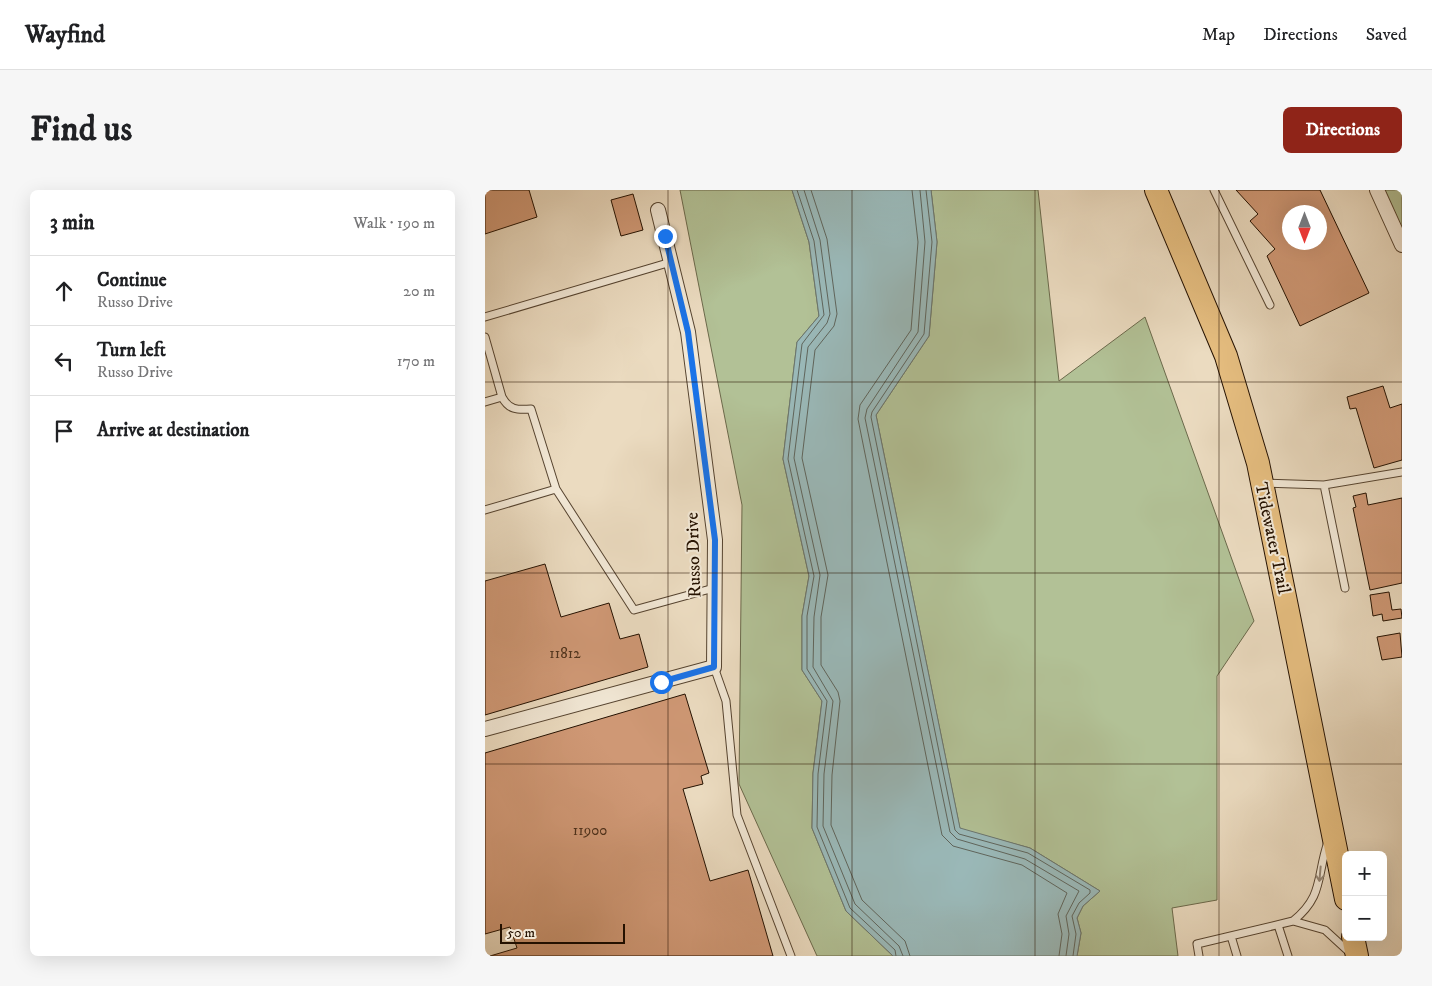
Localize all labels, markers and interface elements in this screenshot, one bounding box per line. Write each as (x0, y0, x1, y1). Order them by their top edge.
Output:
text: Wayfind (25, 20, 105, 50)
text: Map (1202, 24, 1235, 46)
text: Directions (1263, 24, 1338, 46)
text: Saved (1366, 24, 1407, 46)
button: Directions (1283, 107, 1402, 153)
text: Find us (30, 108, 132, 152)
north arrow (1282, 205, 1327, 250)
text: 3 min (50, 210, 95, 236)
text: Walk · 190 m (353, 213, 435, 233)
route end (654, 225, 677, 248)
text: Continue (97, 269, 167, 292)
icon: ahead (50, 277, 78, 305)
text: 20 m (403, 281, 435, 301)
text: Russo Drive (97, 292, 173, 312)
text: Turn left (97, 339, 166, 362)
icon: left (50, 347, 78, 375)
text: 170 m (397, 351, 435, 371)
text: Russo Drive (97, 362, 173, 382)
icon: arrive (50, 417, 78, 445)
text: Arrive at destination (97, 419, 249, 442)
street label: Tidewater Trail (1249, 480, 1295, 597)
street label: Russo Drive (682, 512, 706, 598)
house number: 11812 (549, 644, 581, 663)
route start (650, 671, 673, 694)
house number: 11900 (573, 821, 607, 840)
map controls (1342, 851, 1387, 941)
button: + (1342, 851, 1387, 896)
one-way arrow (1315, 866, 1324, 882)
button: − (1342, 896, 1387, 941)
scale bar (500, 921, 625, 944)
text: 50 m (507, 924, 535, 942)

